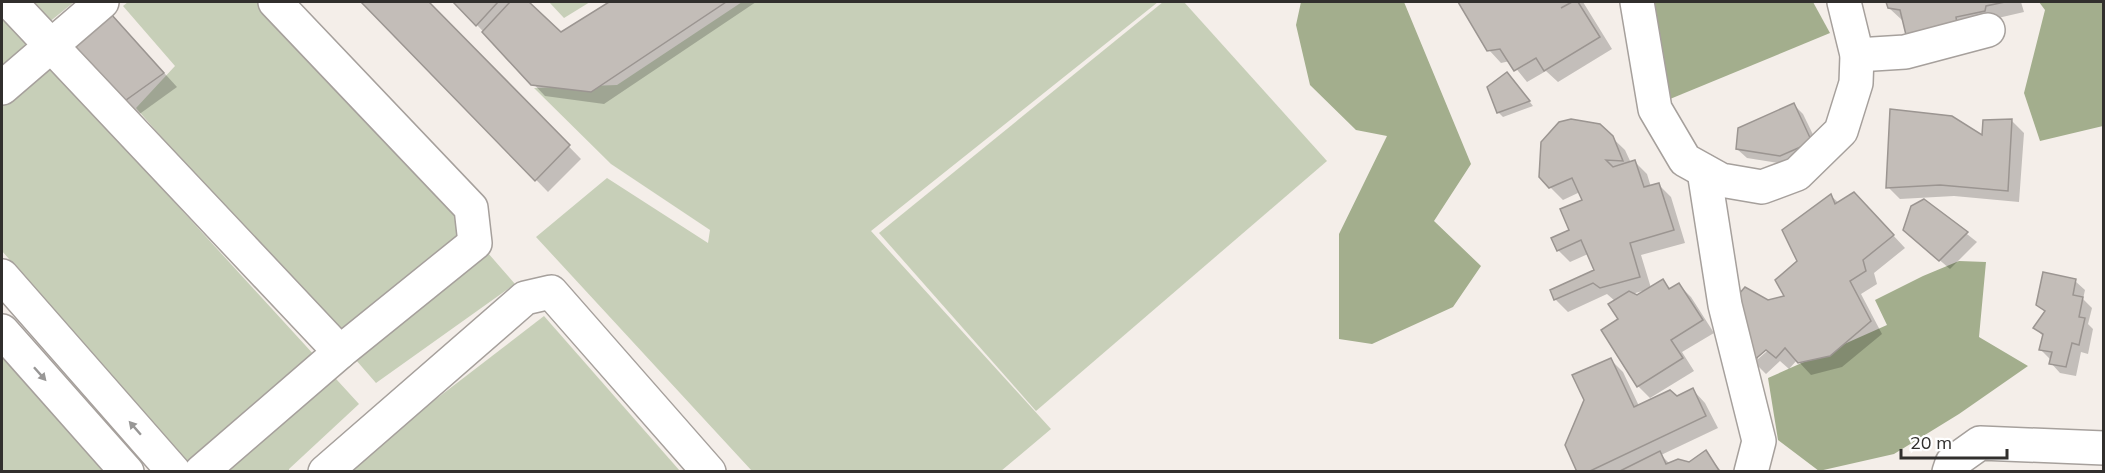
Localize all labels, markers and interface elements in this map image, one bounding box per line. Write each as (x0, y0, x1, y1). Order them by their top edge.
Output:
one-way arrow (33, 366, 46, 381)
one-way arrow (129, 420, 142, 436)
scale bar (1901, 422, 2008, 460)
text: 20 m (1910, 431, 1952, 454)

